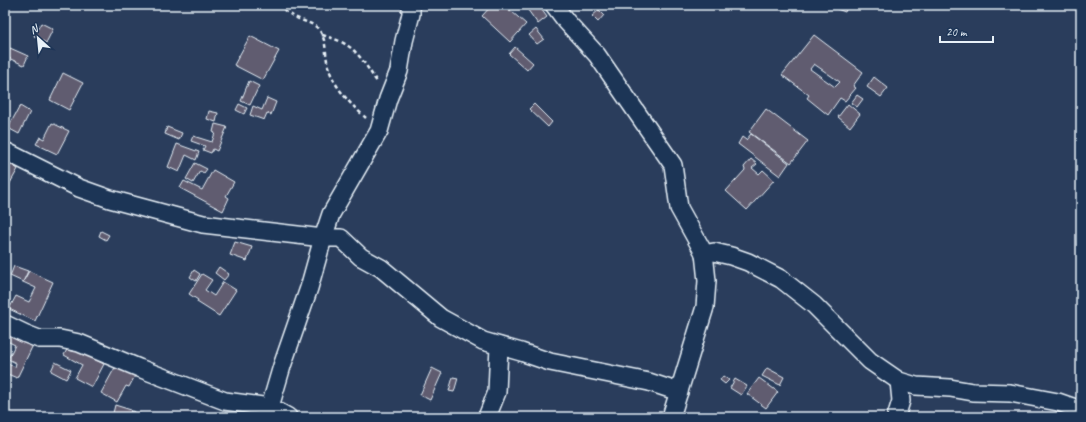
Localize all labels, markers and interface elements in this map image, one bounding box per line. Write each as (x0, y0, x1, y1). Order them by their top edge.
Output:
north arrow (18, 18, 58, 58)
scale bar (940, 18, 993, 44)
text: N (27, 20, 42, 37)
text: 20 m (946, 24, 968, 40)

